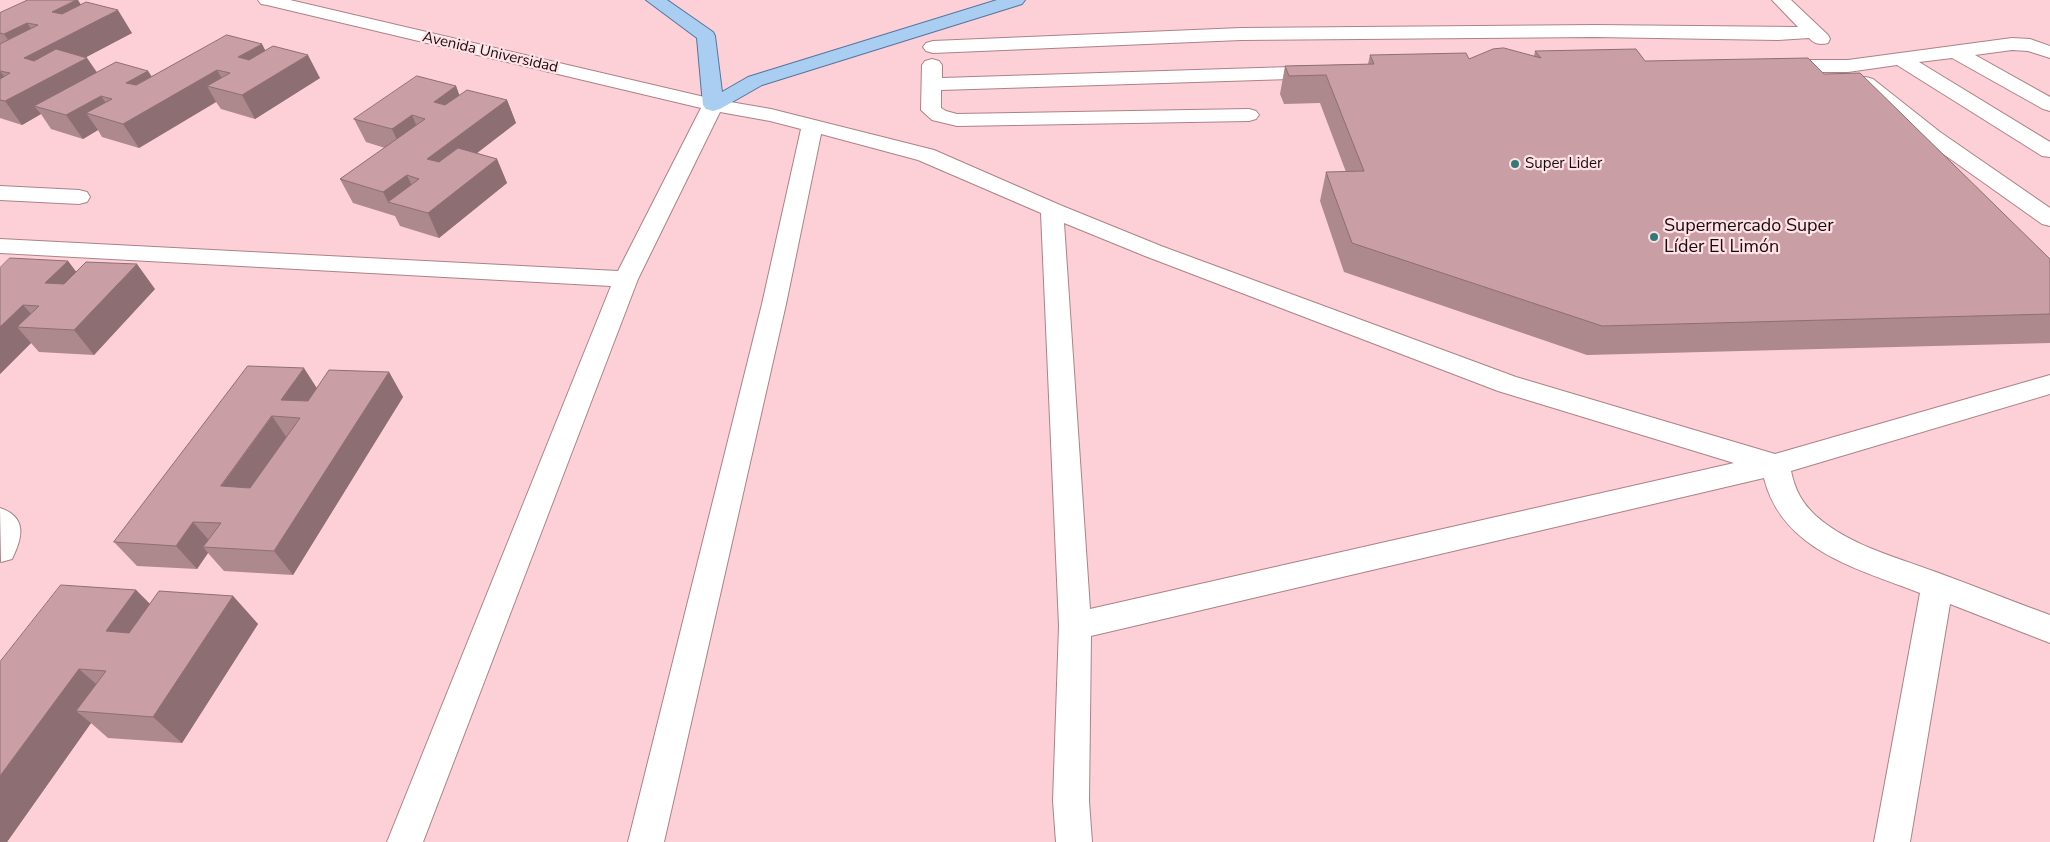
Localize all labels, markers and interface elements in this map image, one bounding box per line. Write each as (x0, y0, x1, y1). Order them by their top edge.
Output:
street label: Avenida Universidad (420, 29, 560, 77)
place label: Super Lider (1525, 155, 1602, 173)
marker: Super Lider (1509, 158, 1521, 170)
place label: Supermercado Super Líder El Limón (1664, 216, 1834, 258)
marker: Supermercado Super Líder El Limón (1648, 231, 1660, 243)

